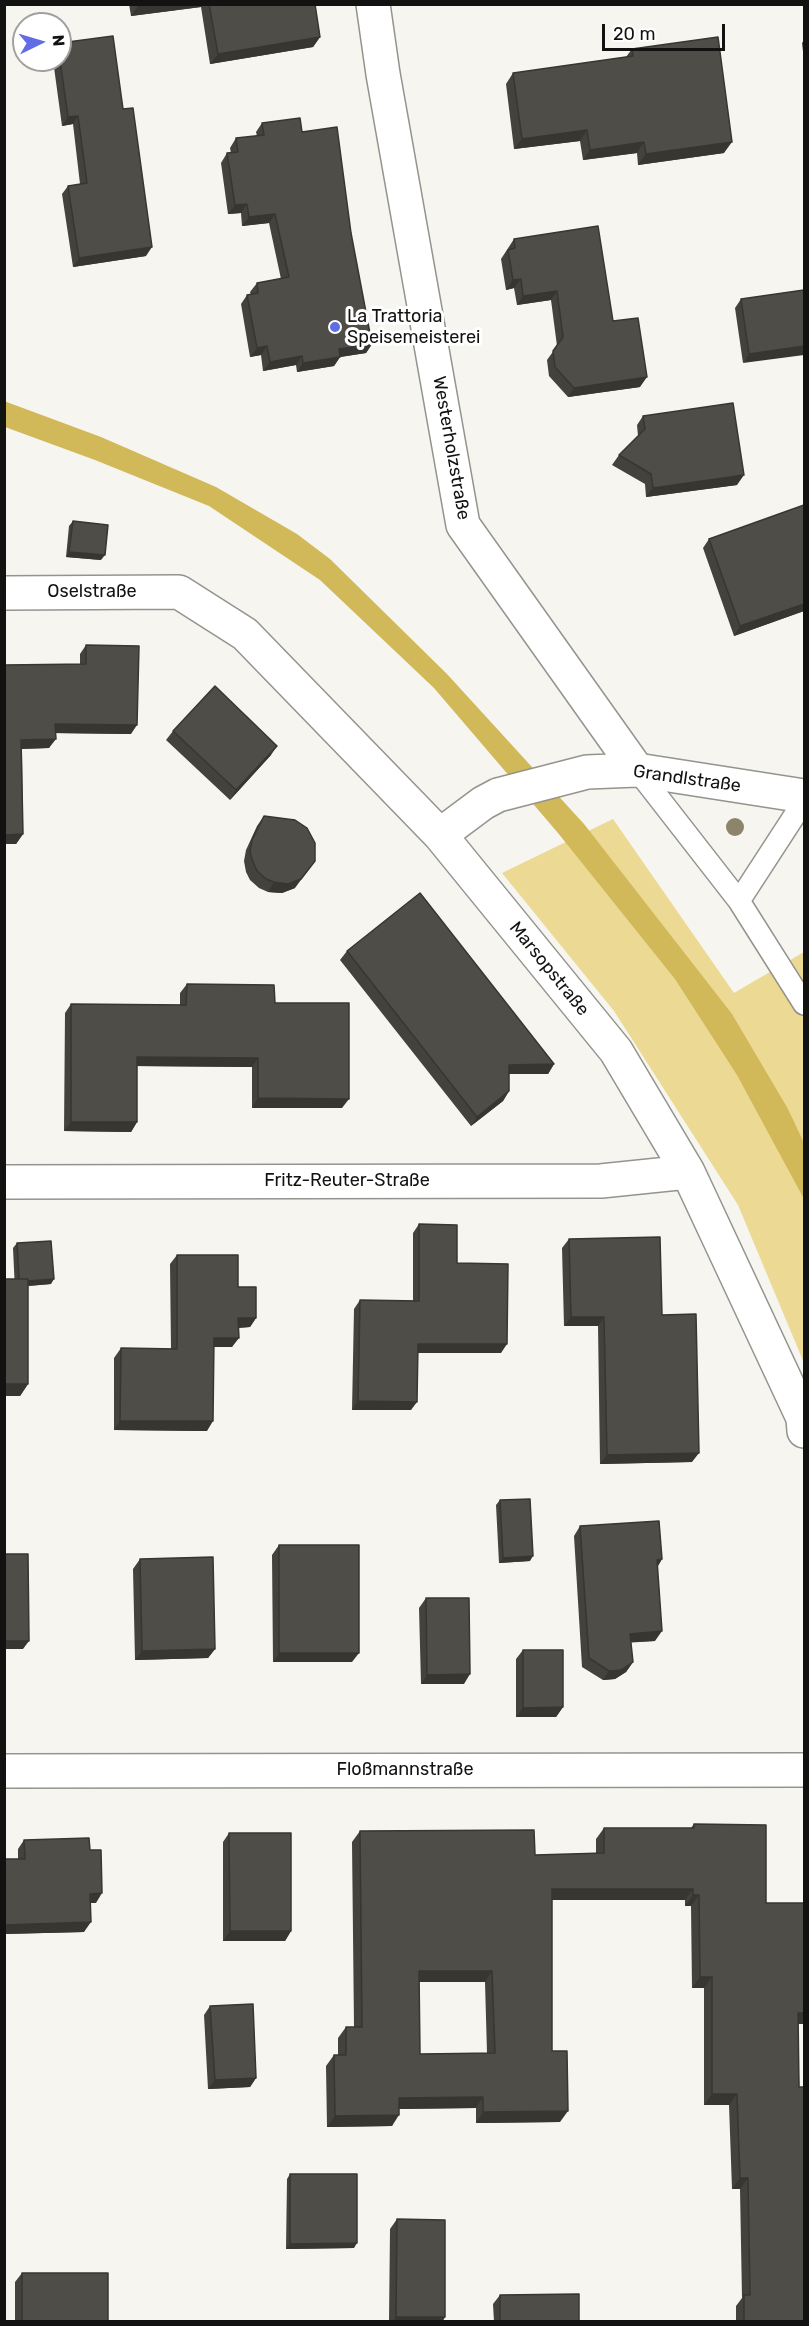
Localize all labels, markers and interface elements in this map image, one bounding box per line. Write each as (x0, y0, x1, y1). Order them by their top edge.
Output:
north arrow (12, 12, 72, 72)
scale bar (605, 12, 728, 50)
text: 20 m (613, 23, 655, 45)
text: N (48, 34, 68, 47)
place label: La Trattoria Speisemeisterei (347, 306, 480, 348)
marker: La Trattoria Speisemeisterei (328, 320, 342, 334)
street label: Westerholzstraße (428, 374, 474, 522)
street label: Oselstraße (47, 581, 137, 603)
street label: Grandlstraße (632, 761, 742, 797)
street label: Marsopstraße (504, 918, 594, 1020)
street label: Fritz-Reuter-Straße (264, 1170, 430, 1192)
street label: Floßmannstraße (336, 1759, 474, 1781)

